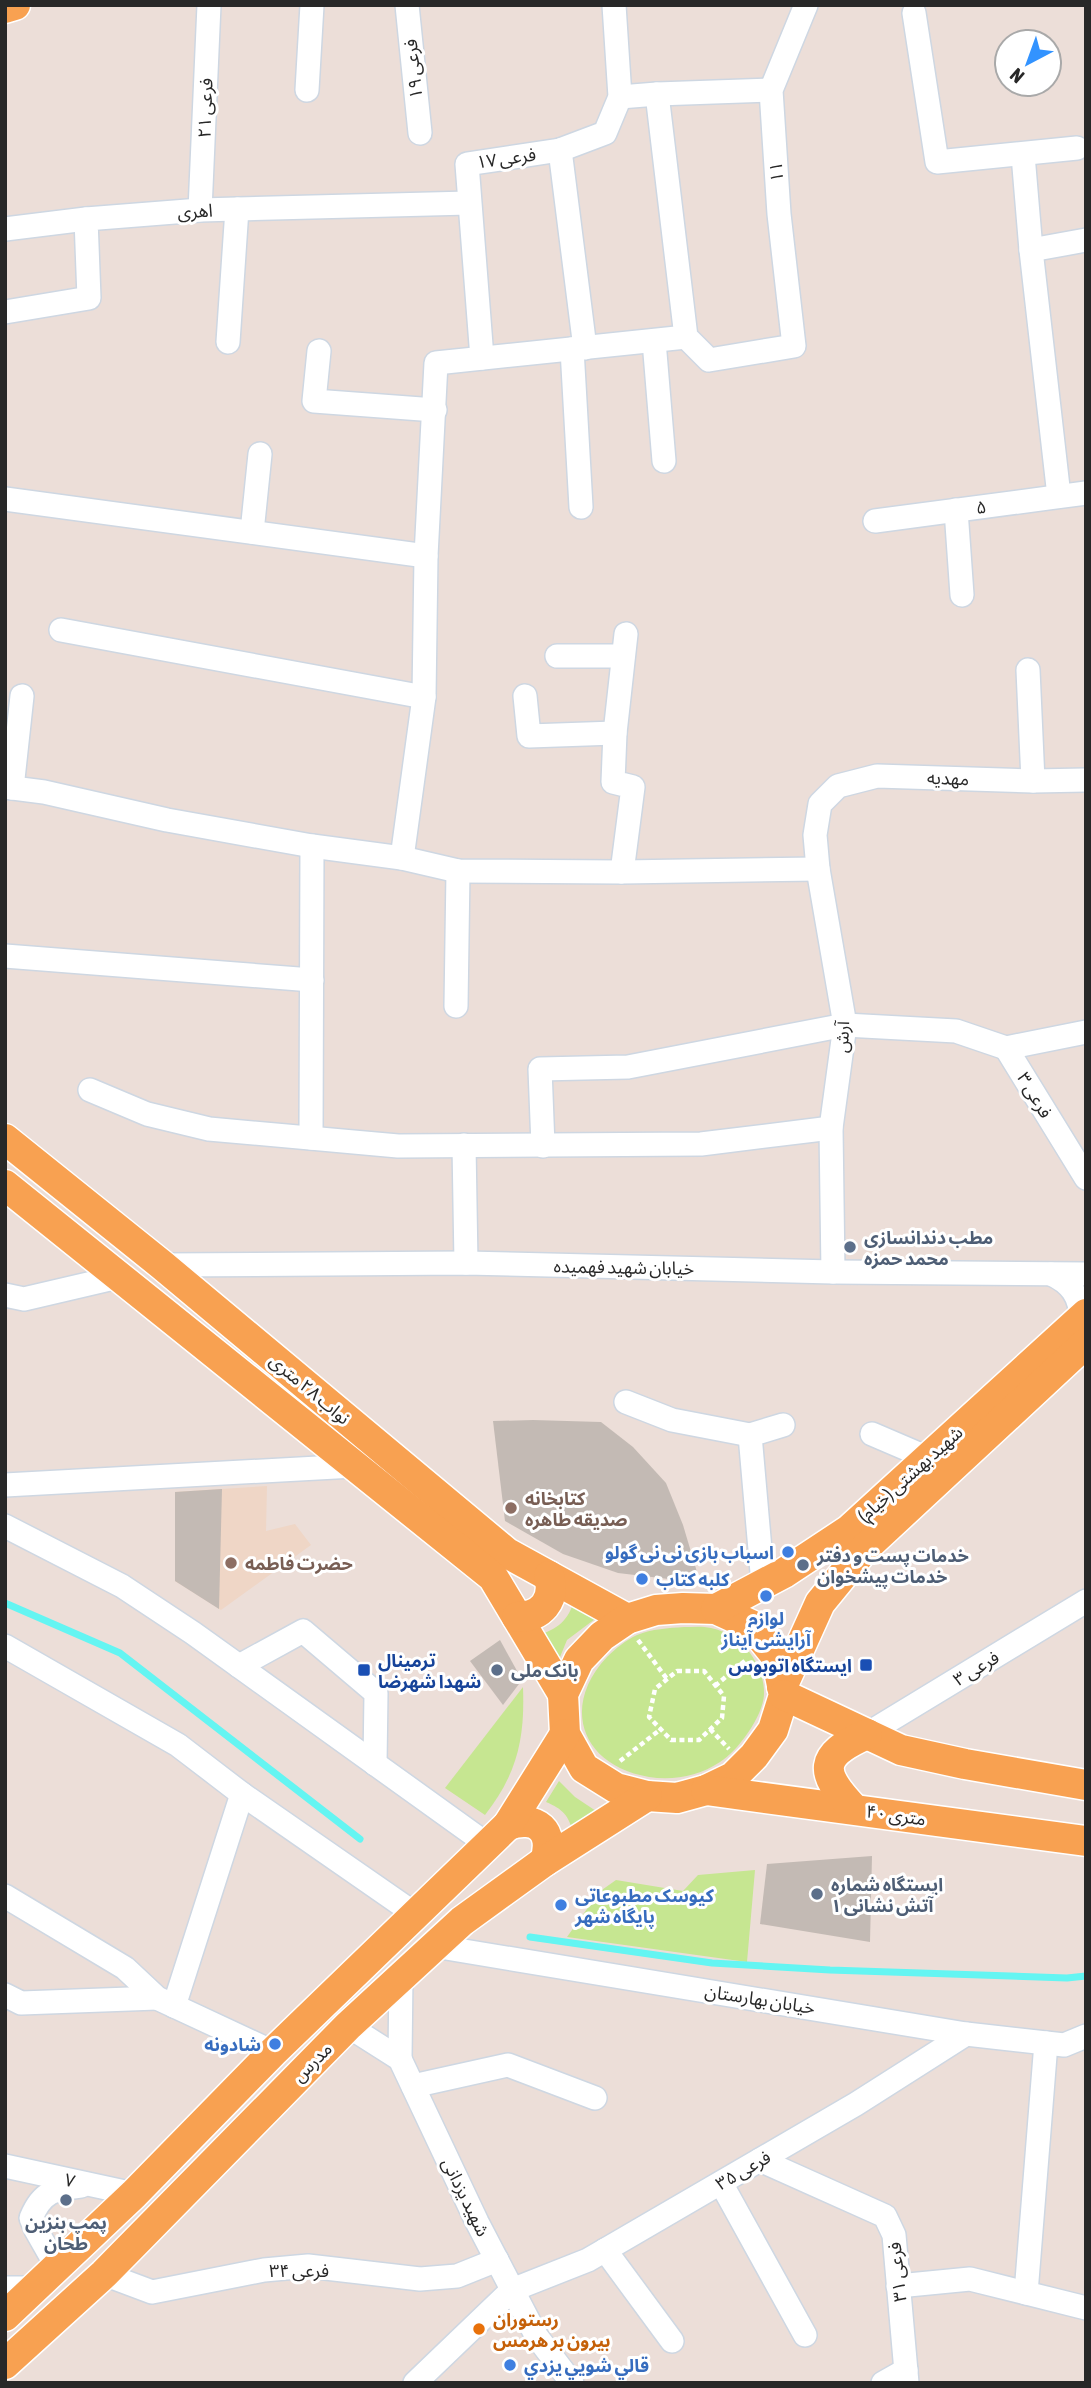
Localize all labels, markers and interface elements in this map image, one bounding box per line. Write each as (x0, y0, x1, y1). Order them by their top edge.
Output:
north arrow (993, 28, 1063, 98)
street label: فرعی ۱۹ (399, 38, 428, 100)
text: N (1005, 64, 1028, 88)
street label: فرعی ۲۱ (193, 78, 218, 138)
street label: فرعی ۱۷ (475, 143, 537, 174)
street label: ۱۱ (765, 161, 787, 183)
street label: اهری (177, 200, 213, 223)
street label: ۵ (975, 496, 987, 518)
street label: مهدیه (926, 767, 970, 789)
street label: آرش (831, 1020, 854, 1054)
street label: فرعی ۳ (1012, 1068, 1057, 1122)
place label: مطب دندانسازی محمد حمزه (864, 1227, 993, 1270)
marker: مطب دندانسازی محمد حمزه (842, 1239, 858, 1255)
street label: خیابان شهید فهمیده (554, 1255, 694, 1280)
street label: نواب ۲۸ متری (265, 1349, 354, 1429)
street label: شهید بهشتی (خیام) (853, 1421, 969, 1529)
place label: کتابخانه صدیقه طاهره (525, 1488, 628, 1531)
marker: کتابخانه صدیقه طاهره (503, 1500, 519, 1516)
place label: اسباب بازی نی نی گولو (605, 1542, 774, 1564)
marker: اسباب بازی نی نی گولو (780, 1544, 796, 1560)
place label: خدمات پست و دفتر خدمات پیشخوان (816, 1545, 969, 1588)
place label: حضرت فاطمه (245, 1553, 353, 1575)
marker: حضرت فاطمه (223, 1555, 239, 1571)
marker: خدمات پست و دفتر خدمات پیشخوان (795, 1557, 811, 1573)
place label: کلبه کتاب (656, 1569, 730, 1590)
marker: کلبه کتاب (634, 1571, 650, 1587)
marker: لوازم آرایشی آیناز (758, 1588, 774, 1604)
place label: لوازم آرایشی آیناز (720, 1608, 812, 1651)
street label: فرعی ۳ (949, 1646, 1003, 1691)
place label: ترمینال شهدا شهرضا (378, 1650, 481, 1693)
place label: ایستگاه اتوبوس (729, 1655, 852, 1676)
marker: ایستگاه اتوبوس (858, 1657, 874, 1673)
place label: بانک ملی (511, 1660, 579, 1681)
marker: ترمینال شهدا شهرضا (356, 1662, 372, 1678)
marker: بانک ملی (489, 1662, 505, 1678)
street label: ۴۰ متری (865, 1800, 927, 1831)
place label: ایستگاه شماره ۱ آتش نشانی (831, 1874, 943, 1916)
place label: کیوسک مطبوعاتی پایگاه شهر (574, 1885, 715, 1928)
marker: ایستگاه شماره ۱ آتش نشانی (809, 1886, 825, 1902)
marker: کیوسک مطبوعاتی پایگاه شهر (553, 1897, 569, 1913)
street label: خیابان بهارستان (703, 1980, 817, 2019)
place label: شادونه (204, 2034, 261, 2055)
marker: شادونه (267, 2036, 283, 2052)
street label: مدرس (288, 2038, 337, 2087)
street label: فرعی ۳۵ (712, 2146, 775, 2195)
street label: شهید یزدانی (437, 2154, 494, 2240)
street label: ۷ (63, 2169, 77, 2191)
marker: پمپ بنزین طحان (58, 2192, 74, 2208)
place label: پمپ بنزین طحان (25, 2212, 107, 2254)
street label: فرعی ۳۱ (883, 2241, 912, 2303)
street label: فرعی ۳۴ (269, 2260, 329, 2282)
place label: رستوران بیرون بر هرمس (493, 2309, 611, 2352)
marker: رستوران بیرون بر هرمس (471, 2321, 487, 2337)
place label: قالي شويي يزدي (524, 2355, 649, 2380)
marker: قالي شويي يزدي (502, 2357, 518, 2373)

